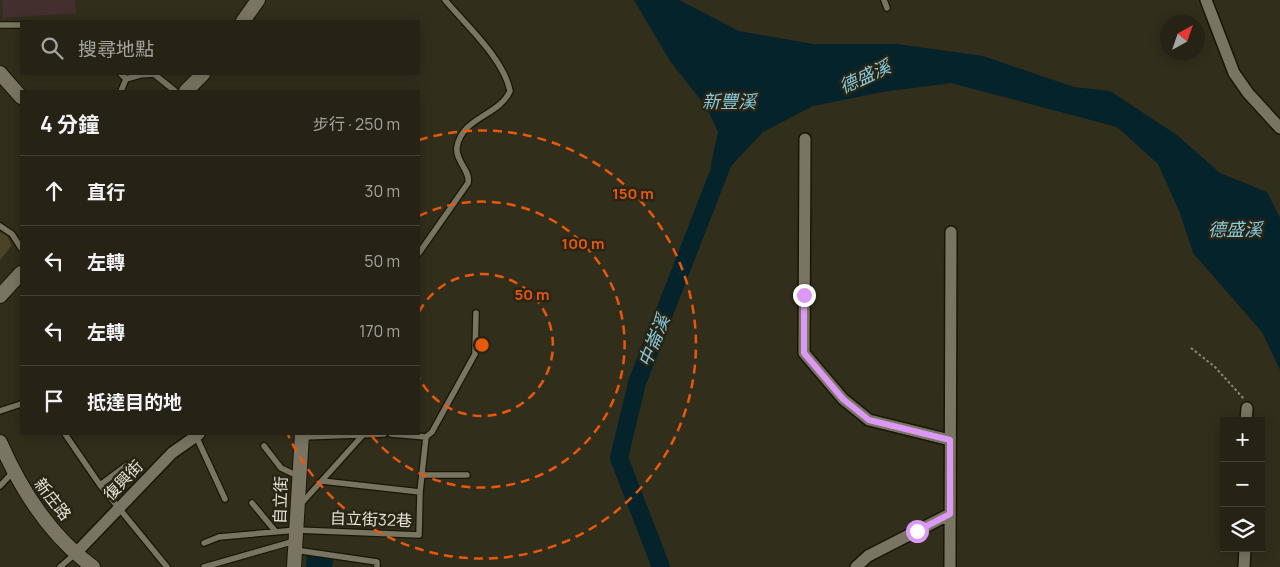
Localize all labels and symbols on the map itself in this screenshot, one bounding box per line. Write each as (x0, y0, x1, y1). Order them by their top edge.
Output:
north arrow (1160, 15, 1205, 60)
water label: 德盛溪 (835, 53, 897, 98)
water label: 新豐溪 (702, 89, 759, 113)
text: 150 m (612, 183, 654, 204)
water label: 德盛溪 (1208, 217, 1265, 241)
text: 100 m (562, 233, 604, 254)
text: 50 m (514, 284, 550, 305)
route end (793, 284, 816, 307)
water label: 中崙溪 (632, 308, 675, 370)
centre of rings (473, 336, 491, 354)
street label: 復興街 (98, 455, 148, 505)
street label: 新庄路 (30, 473, 76, 525)
street label: 自立街 (268, 476, 292, 524)
street label: 自立街32巷 (330, 507, 412, 531)
route start (906, 520, 929, 543)

